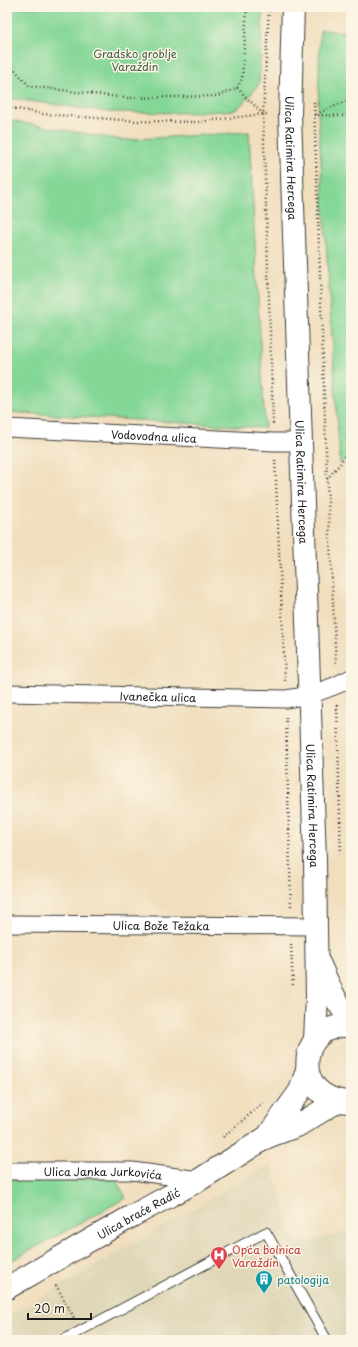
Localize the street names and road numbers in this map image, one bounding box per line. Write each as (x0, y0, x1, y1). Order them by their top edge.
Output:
street label: Ulica Ratimira Hercega (281, 96, 302, 221)
street label: Ulica Ratimira Hercega (292, 419, 313, 544)
street label: Vodovodna ulica (111, 425, 197, 446)
street label: Ivanečka ulica (120, 687, 197, 706)
street label: Ulica Ratimira Hercega (303, 743, 324, 868)
street label: Ulica Bože Težaka (112, 916, 210, 934)
street label: Ulica Janka Jurkovića (43, 1163, 164, 1184)
street label: Ulica braće Radić (94, 1183, 183, 1243)

